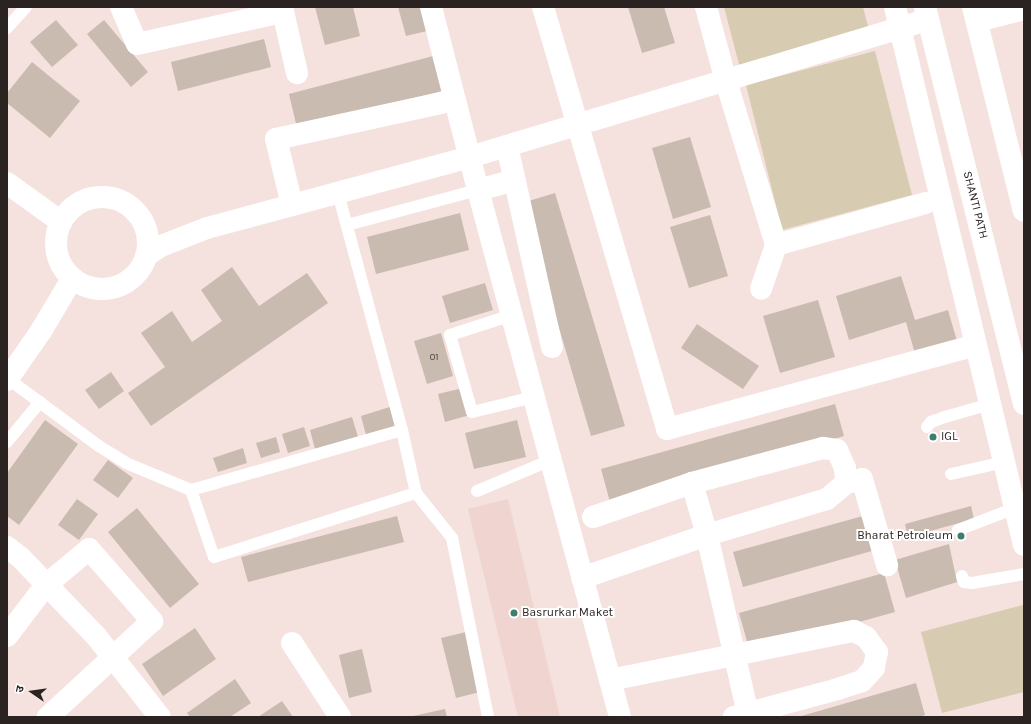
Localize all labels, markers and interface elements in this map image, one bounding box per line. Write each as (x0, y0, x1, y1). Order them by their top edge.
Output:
street label: SHANTI PATH (960, 170, 990, 240)
house number: 01 (429, 352, 439, 364)
place label: IGL (941, 430, 958, 444)
marker: IGL (928, 432, 938, 442)
place label: Bharat Petroleum (857, 529, 953, 543)
marker: Bharat Petroleum (956, 531, 966, 541)
place label: Basrurkar Maket (522, 606, 613, 620)
marker: Basrurkar Maket (509, 608, 519, 618)
north arrow (12, 672, 52, 712)
text: उ (13, 685, 27, 694)

